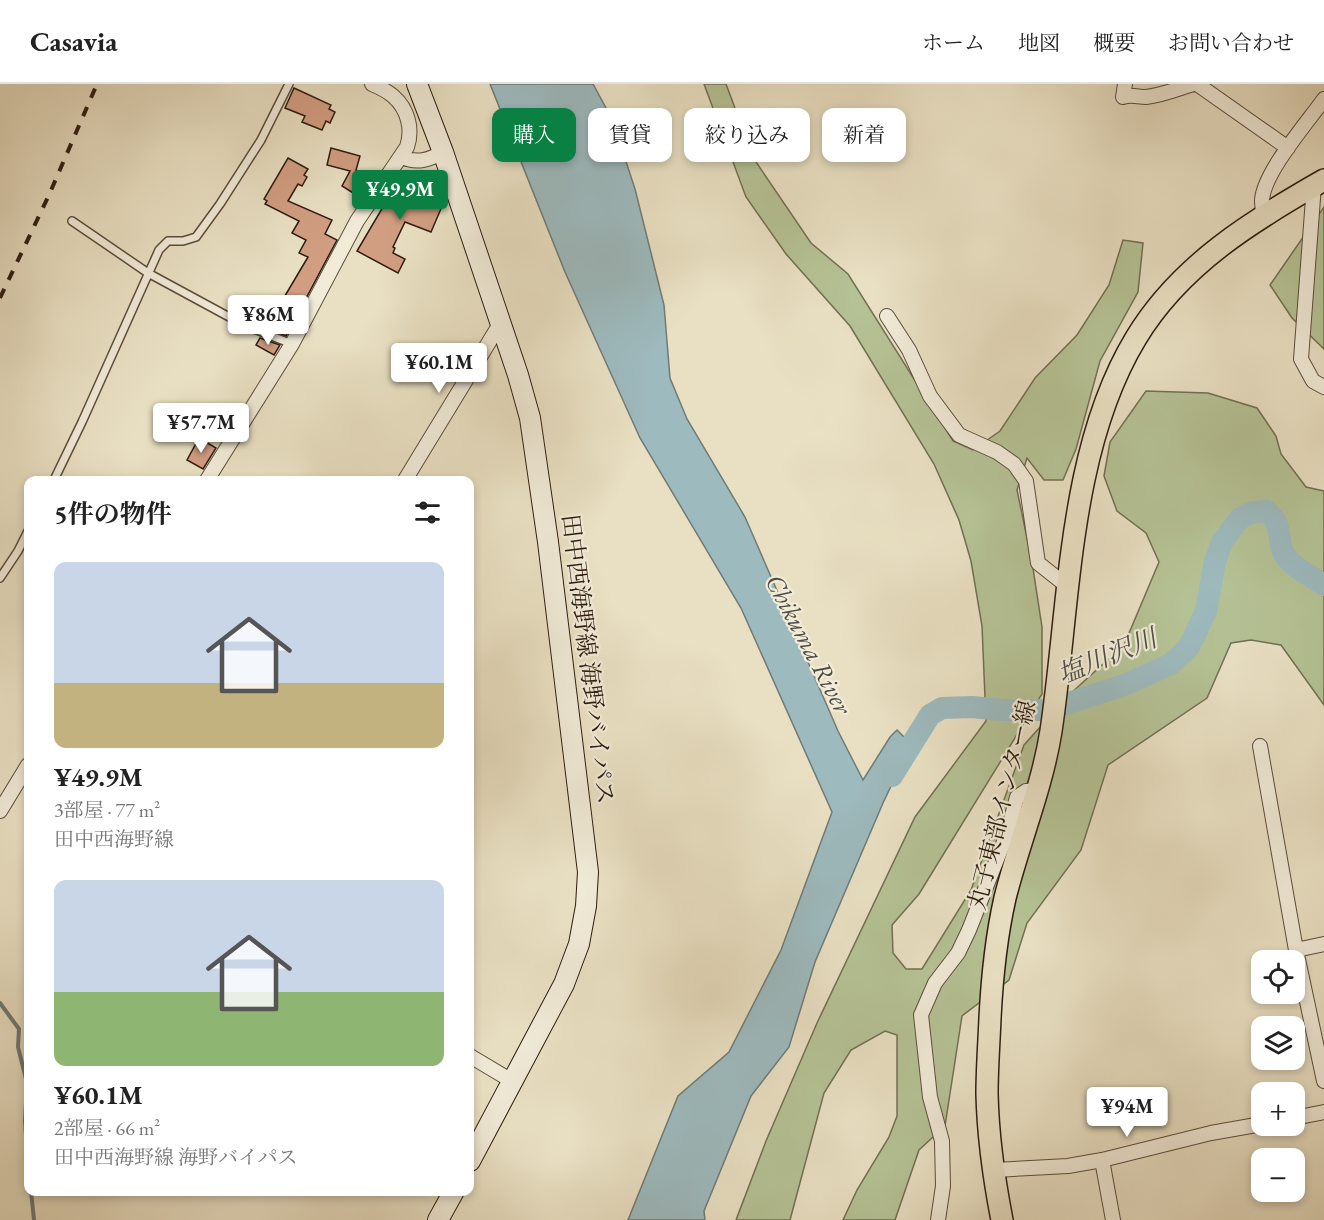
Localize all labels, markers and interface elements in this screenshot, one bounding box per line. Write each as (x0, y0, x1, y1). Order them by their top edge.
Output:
text: Casavia (30, 23, 118, 59)
text: ホーム (922, 29, 985, 56)
text: 地図 (1018, 29, 1060, 56)
text: 概要 (1093, 29, 1135, 56)
text: お問い合わせ (1168, 29, 1294, 56)
chip: 購入 (492, 108, 576, 162)
chip: 賃貸 (588, 108, 672, 162)
chip: 絞り込み (684, 108, 810, 162)
chip: 新着 (822, 108, 906, 162)
pin: ¥49.9M (351, 170, 449, 221)
text: ¥49.9M (366, 176, 434, 202)
pin: ¥86M (232, 295, 304, 346)
text: ¥86M (242, 301, 294, 327)
pin: ¥60.1M (390, 343, 488, 394)
text: ¥60.1M (405, 349, 473, 375)
pin: ¥57.7M (152, 403, 250, 454)
text: ¥57.7M (167, 409, 235, 435)
icon: filters (411, 496, 444, 529)
text: 5件の物件 (54, 497, 172, 531)
street label: 田中西海野線 海野バイパス (555, 512, 622, 806)
water label: Chikuma River (758, 568, 861, 721)
icon: home (195, 601, 303, 709)
water label: 塩川沢川 (1052, 620, 1164, 691)
street label: 丸子東部インター線 (960, 697, 1043, 913)
text: ¥49.9M (54, 760, 143, 794)
text: 3部屋 · 77 m² (54, 797, 160, 823)
text: 田中西海野線 (54, 826, 174, 852)
icon: home (195, 919, 303, 1027)
map controls (1251, 950, 1305, 1202)
button: locate (1251, 950, 1305, 1004)
button: layers (1251, 1016, 1305, 1070)
text: ¥60.1M (54, 1078, 143, 1112)
button: + (1251, 1082, 1305, 1136)
pin: ¥94M (1091, 1087, 1163, 1138)
text: ¥94M (1101, 1093, 1153, 1119)
text: 2部屋 · 66 m² (54, 1115, 160, 1141)
text: 田中西海野線 海野バイパス (54, 1144, 298, 1170)
button: − (1251, 1148, 1305, 1202)

